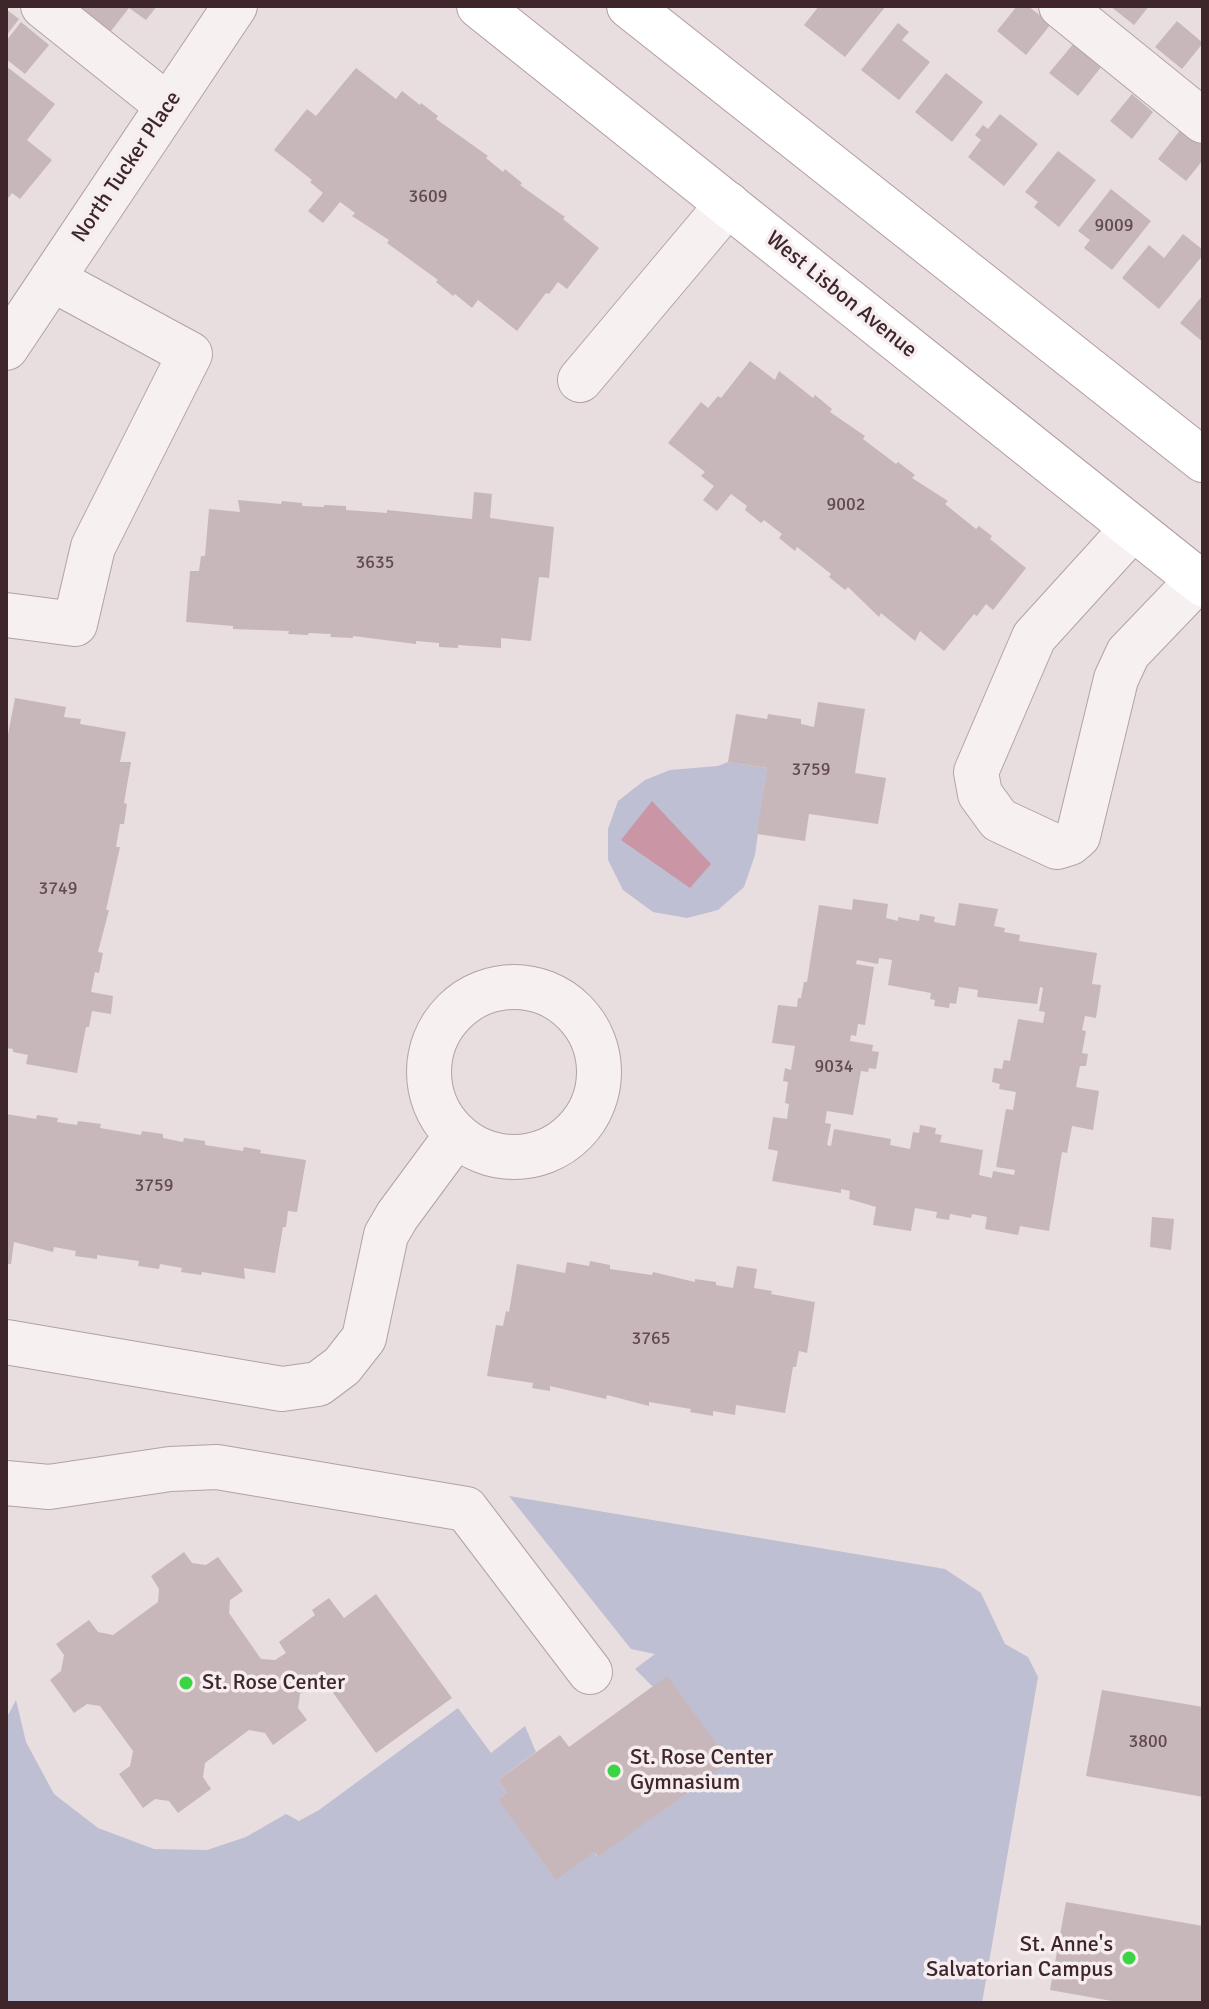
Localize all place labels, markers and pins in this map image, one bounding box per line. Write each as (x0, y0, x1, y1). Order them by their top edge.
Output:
place label: St. Rose Center (202, 1670, 345, 1696)
marker: St. Rose Center (177, 1674, 195, 1692)
place label: St. Rose Center Gymnasium (630, 1745, 773, 1796)
marker: St. Rose Center Gymnasium (605, 1762, 623, 1780)
place label: St. Anne's Salvatorian Campus (926, 1932, 1113, 1984)
marker: St. Anne's Salvatorian Campus (1120, 1949, 1138, 1967)

